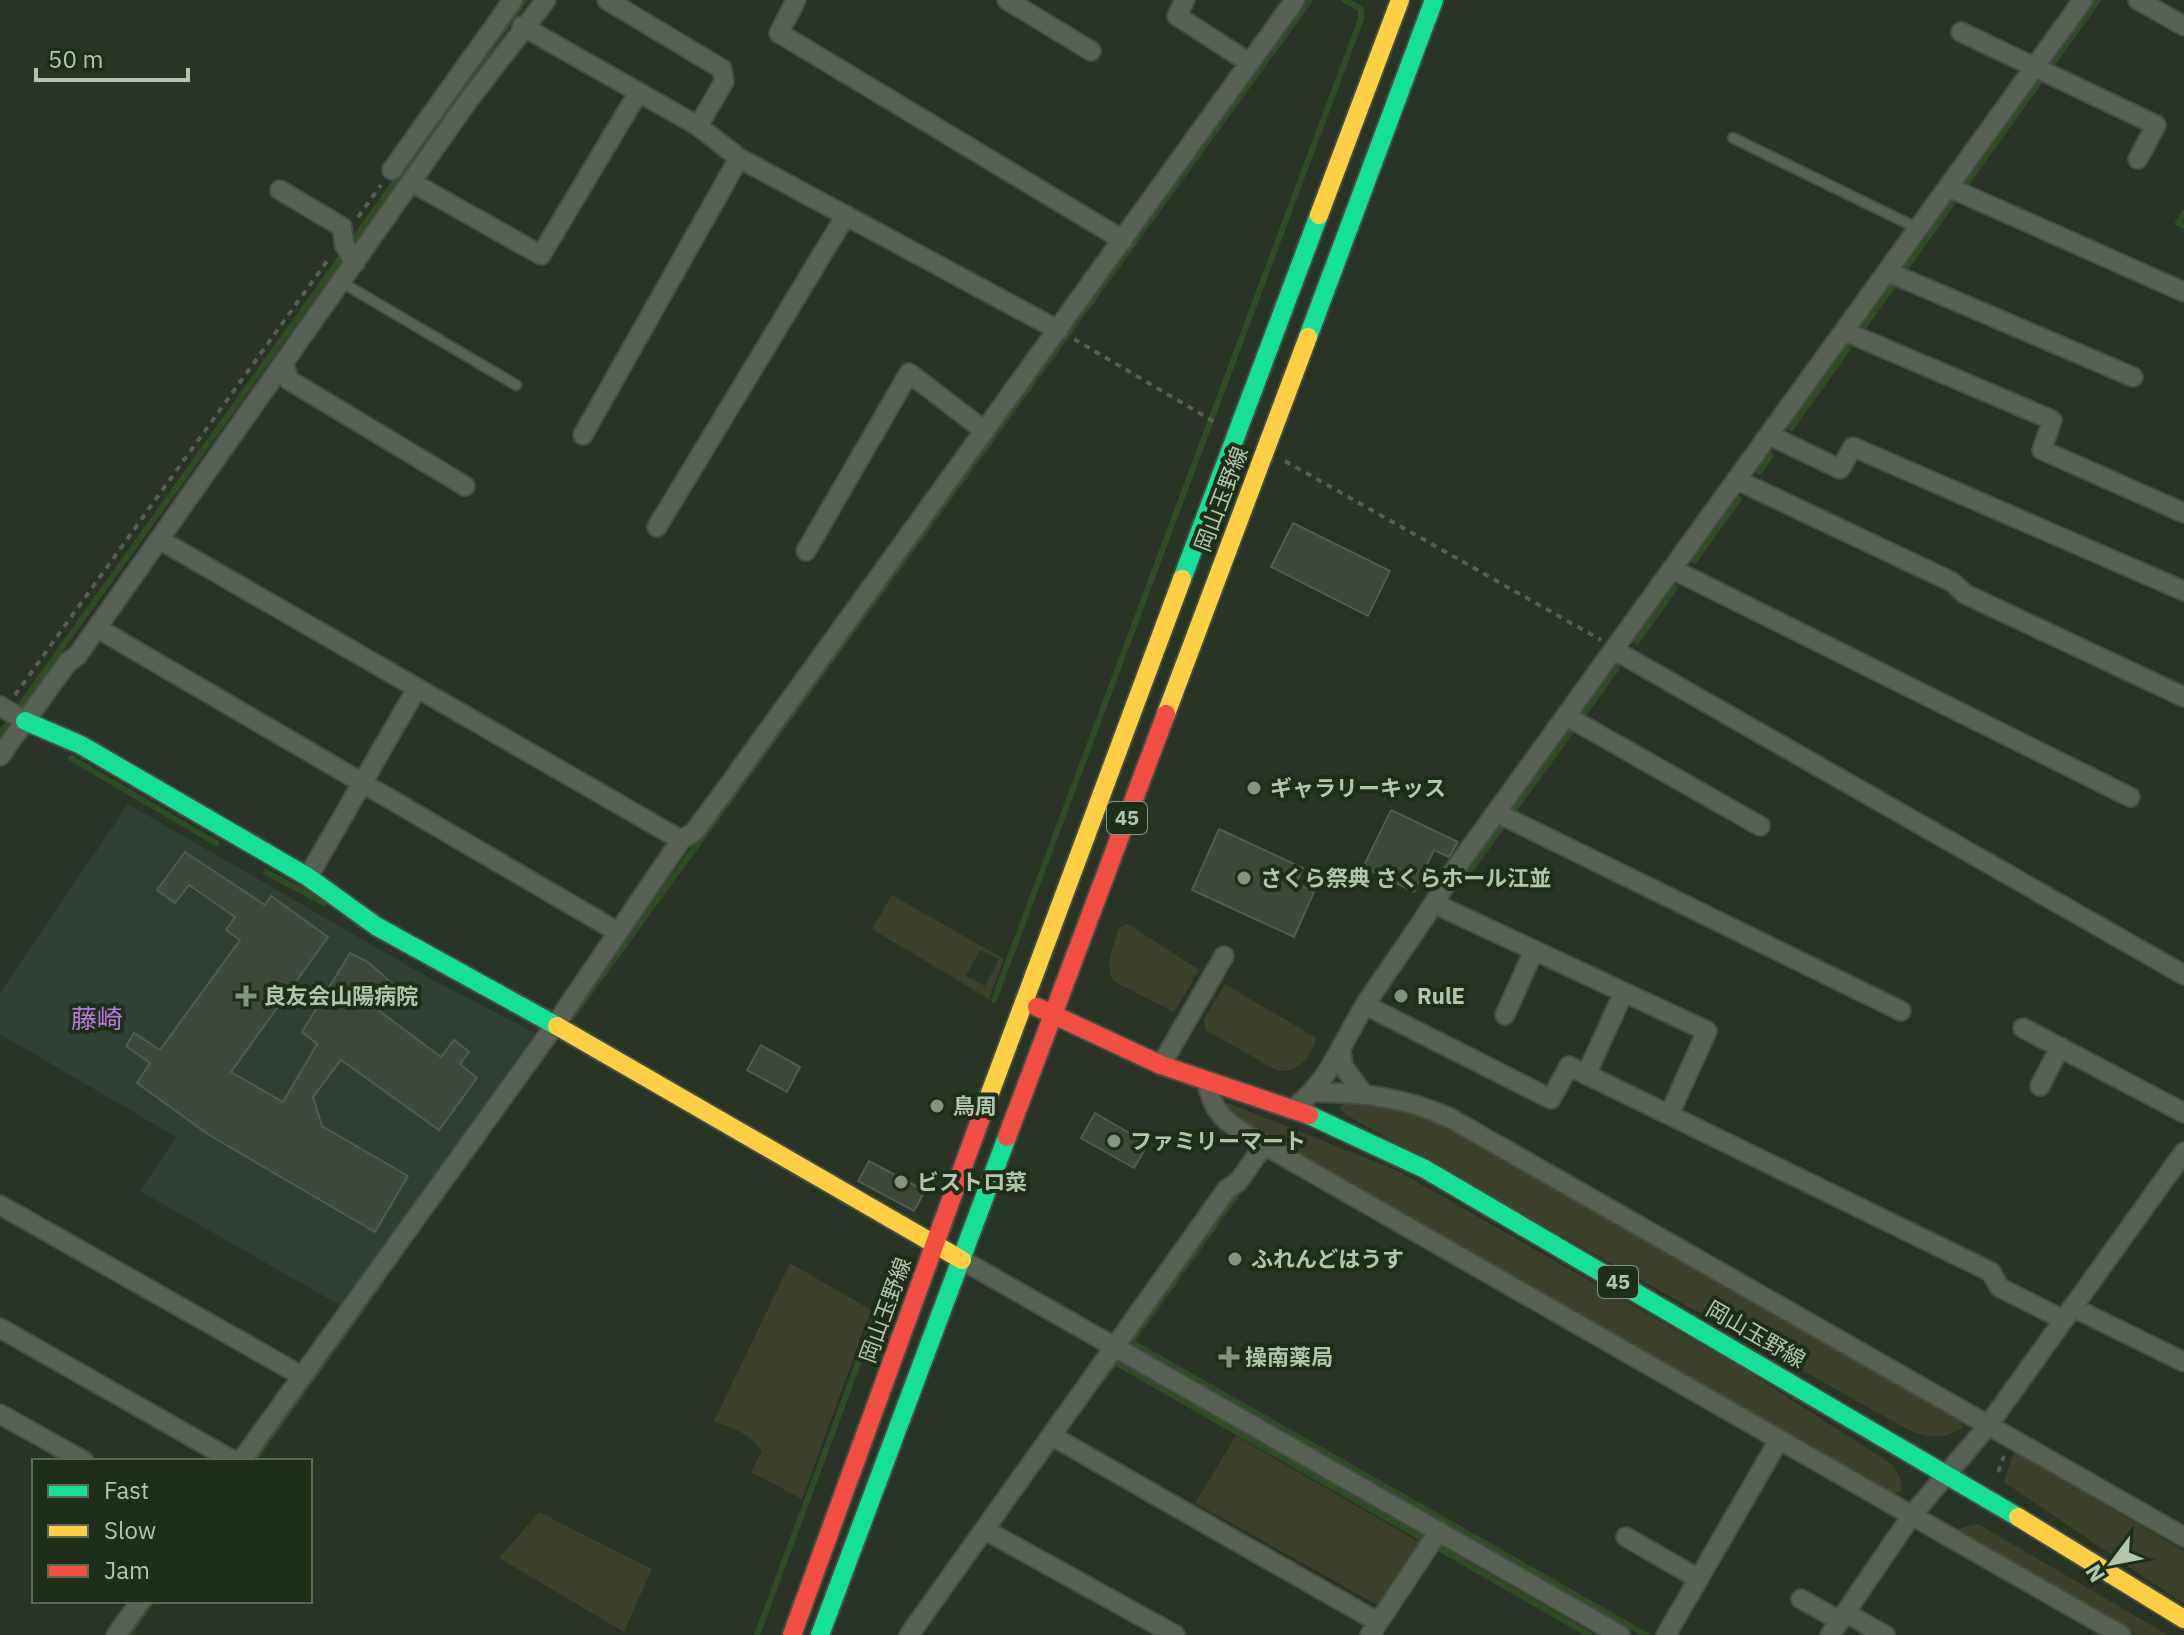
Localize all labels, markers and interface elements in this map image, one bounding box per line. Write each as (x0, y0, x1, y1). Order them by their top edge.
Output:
scale bar (36, 32, 188, 82)
text: 50 m (48, 43, 103, 75)
street label: 岡山玉野線 (1187, 442, 1254, 555)
place label: ギャラリーキッス (1270, 773, 1446, 802)
marker: ギャラリーキッス (1245, 779, 1263, 797)
road number: 45 (1107, 802, 1147, 834)
place label: さくら祭典 さくらホール江並 (1260, 863, 1551, 892)
marker: さくら祭典 さくらホール江並 (1235, 869, 1253, 887)
place label: 良友会山陽病院 (264, 981, 418, 1010)
place label: RulE (1417, 981, 1465, 1010)
marker: 良友会山陽病院 (235, 985, 257, 1007)
marker: RulE (1392, 987, 1410, 1005)
district label: 藤崎 (71, 1001, 123, 1035)
place label: 鳥周 (953, 1091, 997, 1120)
marker: 鳥周 (928, 1097, 946, 1115)
place label: ファミリーマート (1130, 1126, 1306, 1155)
marker: ファミリーマート (1105, 1132, 1123, 1150)
place label: ビストロ菜 (917, 1167, 1027, 1196)
marker: ビストロ菜 (892, 1173, 910, 1191)
place label: ふれんどはうす (1251, 1244, 1404, 1273)
marker: ふれんどはうす (1226, 1250, 1244, 1268)
street label: 岡山玉野線 (852, 1253, 917, 1366)
road number: 45 (1598, 1266, 1638, 1298)
street label: 岡山玉野線 (1701, 1294, 1811, 1374)
place label: 操南薬局 (1245, 1342, 1333, 1371)
marker: 操南薬局 (1220, 1348, 1238, 1366)
legend (32, 1459, 312, 1603)
text: Fast (104, 1474, 149, 1506)
text: Slow (104, 1514, 156, 1546)
north arrow (2072, 1523, 2152, 1603)
text: Jam (104, 1554, 150, 1586)
text: N (2078, 1559, 2111, 1588)

